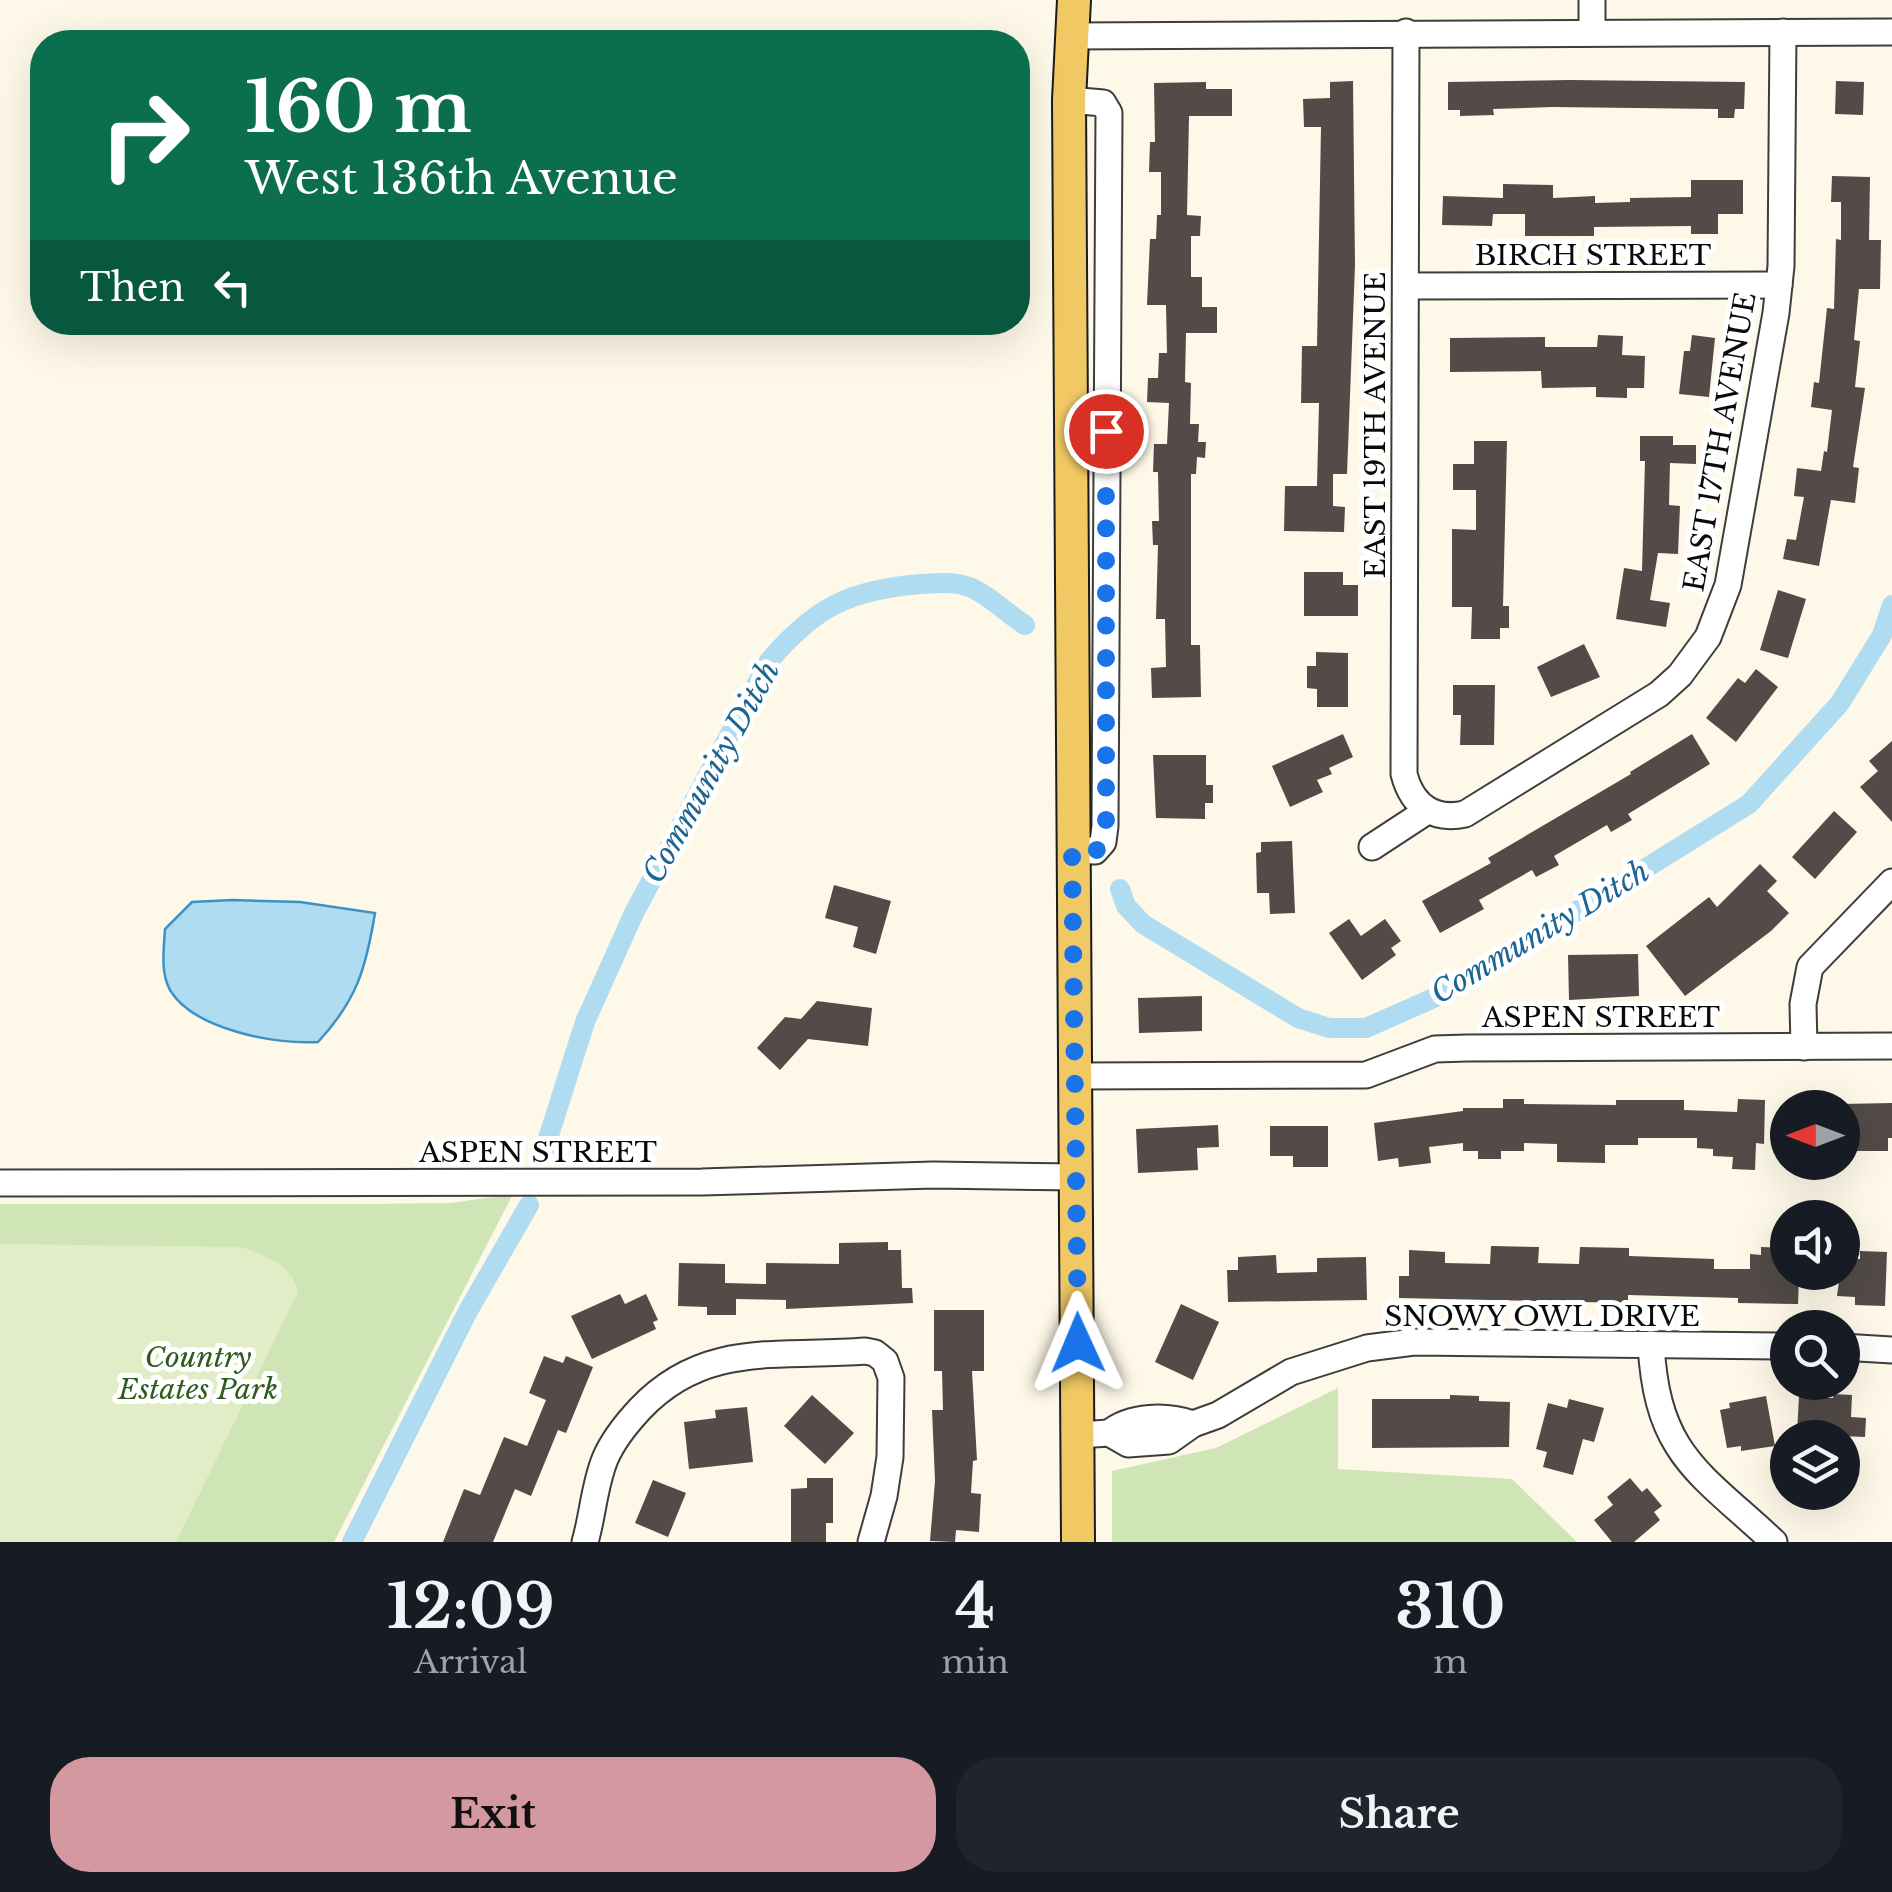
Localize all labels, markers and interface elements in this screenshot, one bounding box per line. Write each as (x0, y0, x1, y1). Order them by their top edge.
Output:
text: 160 m (245, 64, 472, 151)
icon: right (80, 70, 210, 200)
text: West 136th Avenue (245, 150, 678, 206)
street label: BIRCH STREET (1475, 238, 1712, 273)
icon: left (205, 260, 260, 315)
text: Then (80, 264, 185, 311)
street label: EAST 19TH AVENUE (1358, 272, 1393, 578)
street label: EAST 17TH AVENUE (1676, 290, 1764, 594)
pin (1064, 389, 1149, 474)
icon: arrive (1079, 404, 1134, 459)
water label: Community Ditch (635, 655, 787, 889)
water label: Community Ditch (1424, 852, 1656, 1012)
street label: ASPEN STREET (1481, 1000, 1721, 1035)
north arrow (1770, 1090, 1860, 1180)
map controls (1770, 1090, 1860, 1510)
street label: ASPEN STREET (418, 1135, 658, 1170)
button: sound (1770, 1200, 1860, 1290)
position arrow (1026, 1291, 1130, 1395)
street label: SNOWY OWL DRIVE (1384, 1299, 1700, 1334)
button: search (1770, 1310, 1860, 1400)
park label: Country Estates Park (117, 1340, 278, 1407)
button: layers (1770, 1420, 1860, 1510)
text: 12:09 (387, 1570, 555, 1644)
text: 4 (955, 1570, 995, 1644)
text: 310 (1396, 1570, 1505, 1644)
text: Arrival (414, 1642, 527, 1682)
text: min (942, 1642, 1009, 1682)
text: m (1433, 1642, 1468, 1682)
button: Exit (50, 1757, 936, 1872)
button: Share (956, 1757, 1842, 1872)

